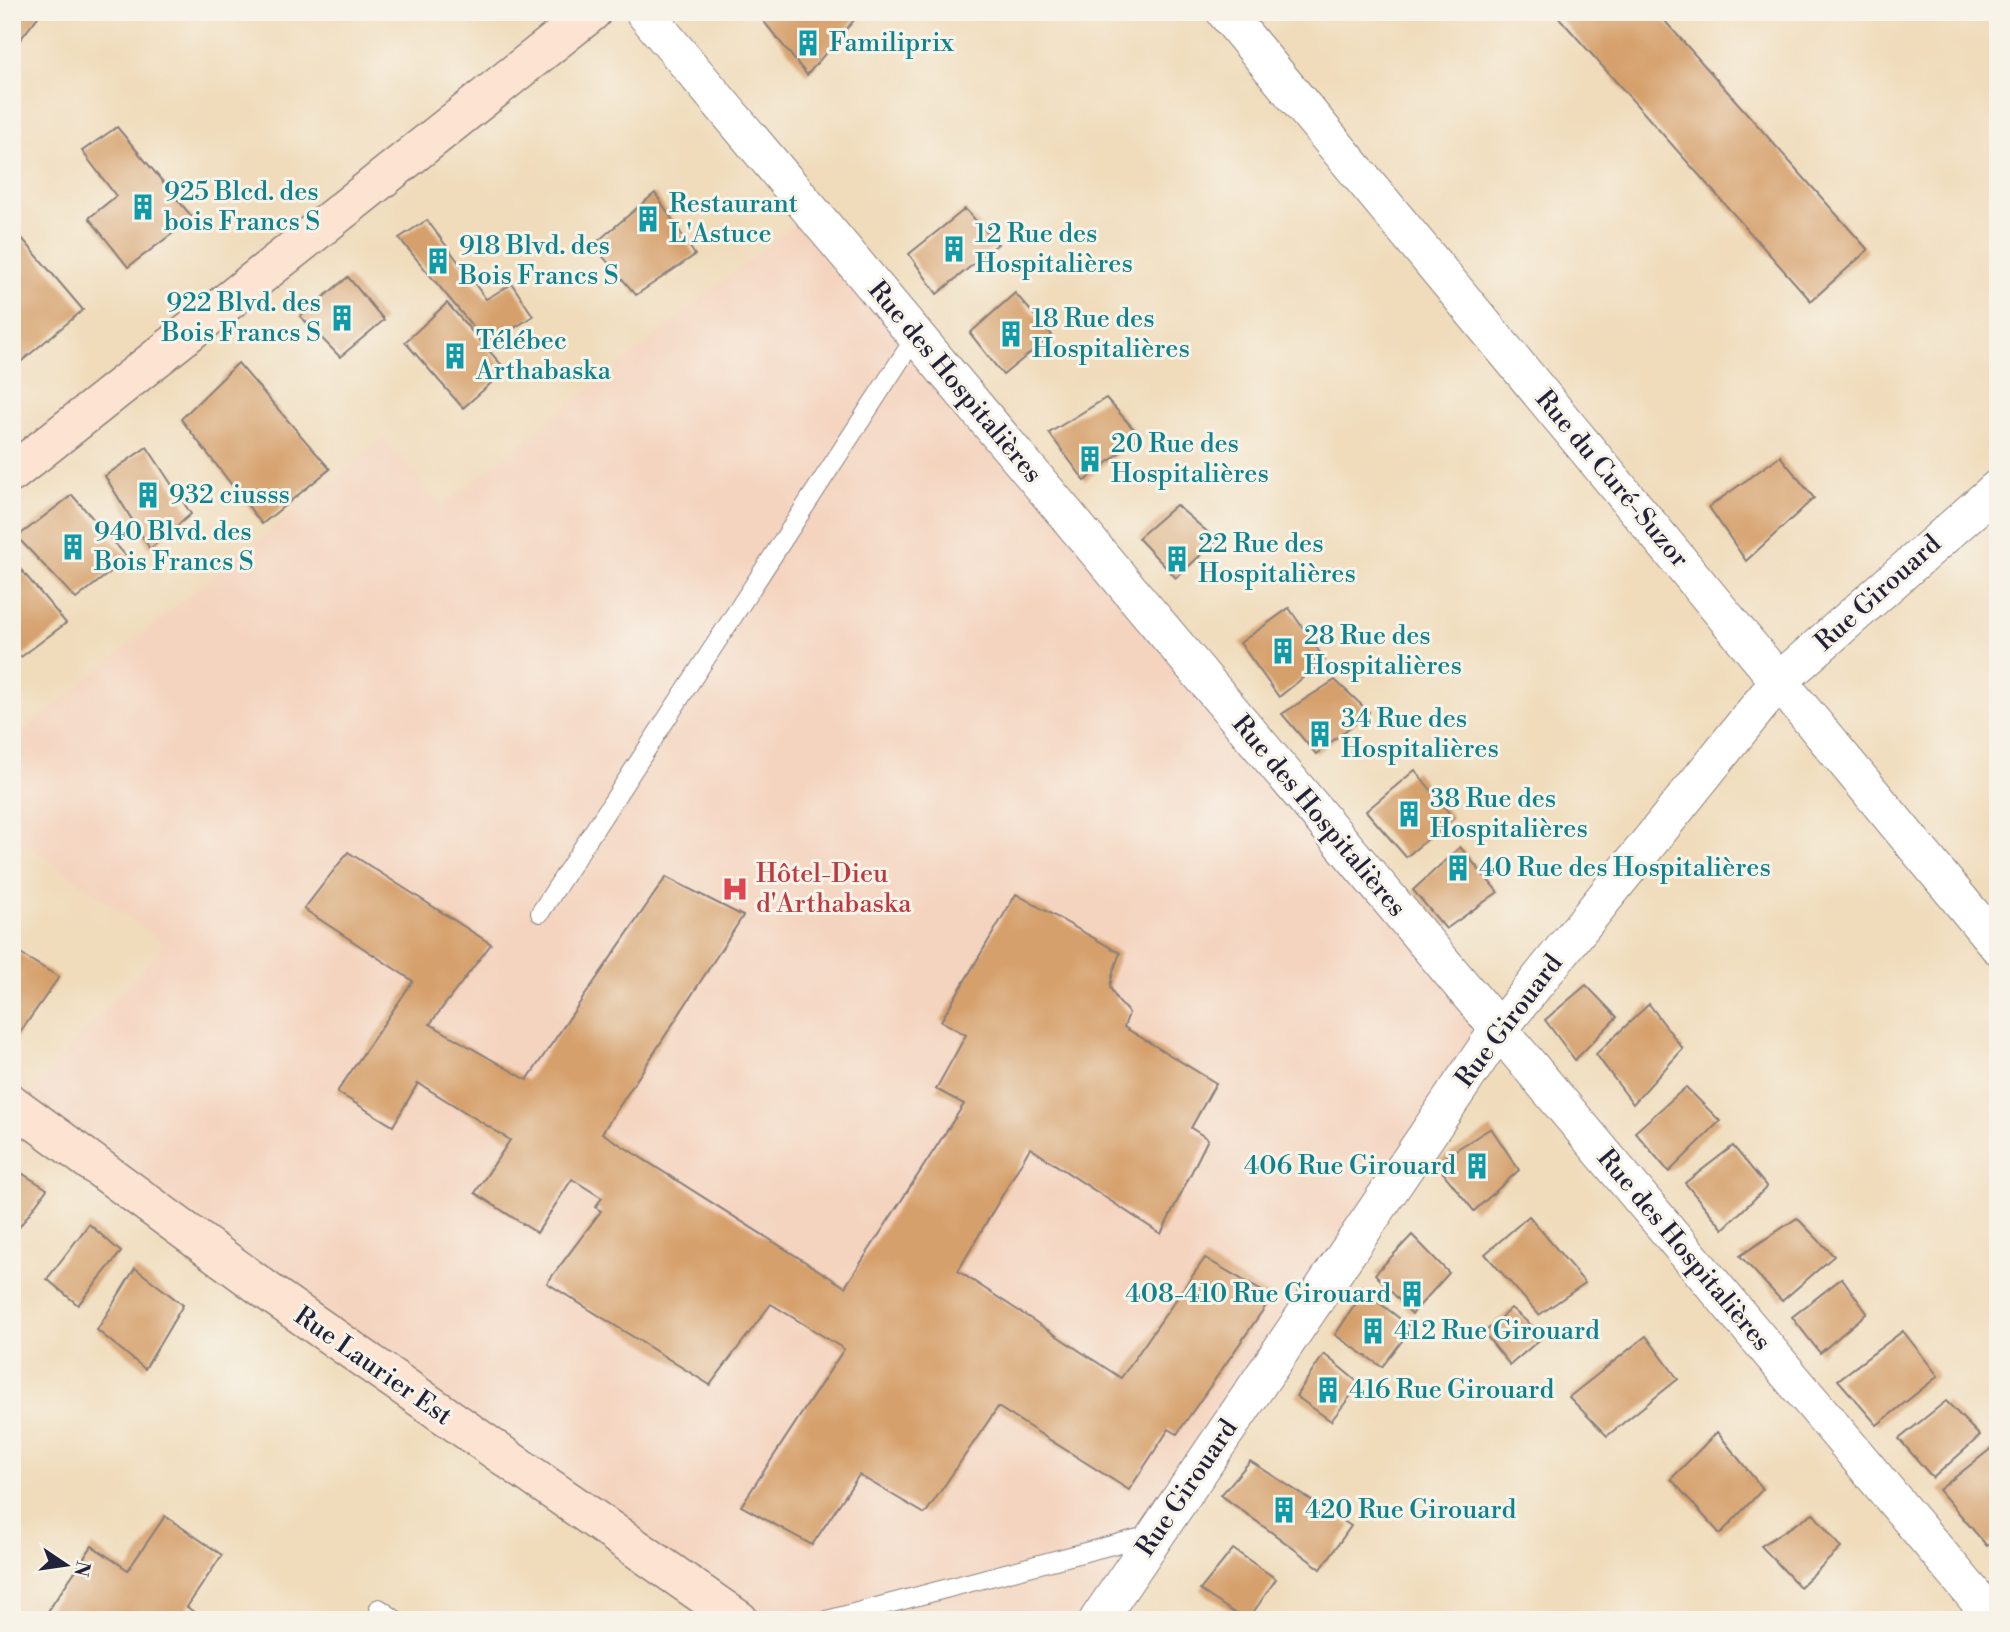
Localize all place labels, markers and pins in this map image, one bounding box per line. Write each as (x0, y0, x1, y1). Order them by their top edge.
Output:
place label: Familiprix (829, 27, 955, 59)
building icon: Familiprix (793, 28, 823, 58)
place label: 925 Blcd. des bois Francs S (164, 176, 320, 238)
place label: Restaurant L'Astuce (669, 188, 798, 250)
building icon: 925 Blcd. des bois Francs S (128, 192, 158, 222)
building icon: Restaurant L'Astuce (633, 204, 663, 234)
place label: 12 Rue des Hospitalières (975, 218, 1133, 280)
place label: 918 Blvd. des Bois Francs S (458, 230, 619, 292)
building icon: 12 Rue des Hospitalières (939, 234, 969, 264)
building icon: 918 Blvd. des Bois Francs S (423, 246, 453, 276)
place label: 922 Blvd. des Bois Francs S (160, 287, 321, 349)
building icon: 922 Blvd. des Bois Francs S (327, 303, 357, 333)
place label: 18 Rue des Hospitalières (1032, 303, 1190, 365)
building icon: 18 Rue des Hospitalières (996, 319, 1026, 349)
place label: Télébec Arthabaska (475, 325, 612, 387)
building icon: Télébec Arthabaska (440, 341, 470, 371)
place label: 20 Rue des Hospitalières (1111, 428, 1269, 490)
building icon: 20 Rue des Hospitalières (1075, 444, 1105, 474)
place label: 932 ciusss (169, 479, 290, 511)
building icon: 932 ciusss (133, 480, 163, 510)
place label: 940 Blvd. des Bois Francs S (93, 516, 254, 578)
place label: 22 Rue des Hospitalières (1198, 528, 1356, 590)
building icon: 940 Blvd. des Bois Francs S (58, 532, 88, 562)
building icon: 22 Rue des Hospitalières (1162, 544, 1192, 574)
place label: 28 Rue des Hospitalières (1304, 620, 1462, 682)
building icon: 28 Rue des Hospitalières (1268, 636, 1298, 666)
place label: 34 Rue des Hospitalières (1341, 703, 1499, 765)
building icon: 34 Rue des Hospitalières (1305, 719, 1335, 749)
place label: 38 Rue des Hospitalières (1430, 783, 1588, 845)
building icon: 38 Rue des Hospitalières (1394, 799, 1424, 829)
place label: 40 Rue des Hospitalières (1479, 852, 1771, 884)
building icon: 40 Rue des Hospitalières (1443, 853, 1473, 883)
place label: Hôtel-Dieu d'Arthabaska (756, 858, 912, 920)
hospital icon: Hôtel-Dieu d'Arthabaska (720, 874, 750, 904)
place label: 406 Rue Girouard (1244, 1150, 1456, 1182)
building icon: 406 Rue Girouard (1462, 1151, 1492, 1181)
place label: 408-410 Rue Girouard (1125, 1278, 1391, 1310)
building icon: 408-410 Rue Girouard (1397, 1279, 1427, 1309)
place label: 412 Rue Girouard (1394, 1315, 1600, 1347)
building icon: 412 Rue Girouard (1358, 1316, 1388, 1346)
place label: 416 Rue Girouard (1349, 1374, 1554, 1406)
building icon: 416 Rue Girouard (1313, 1375, 1343, 1405)
place label: 420 Rue Girouard (1305, 1494, 1516, 1526)
building icon: 420 Rue Girouard (1269, 1495, 1299, 1525)

